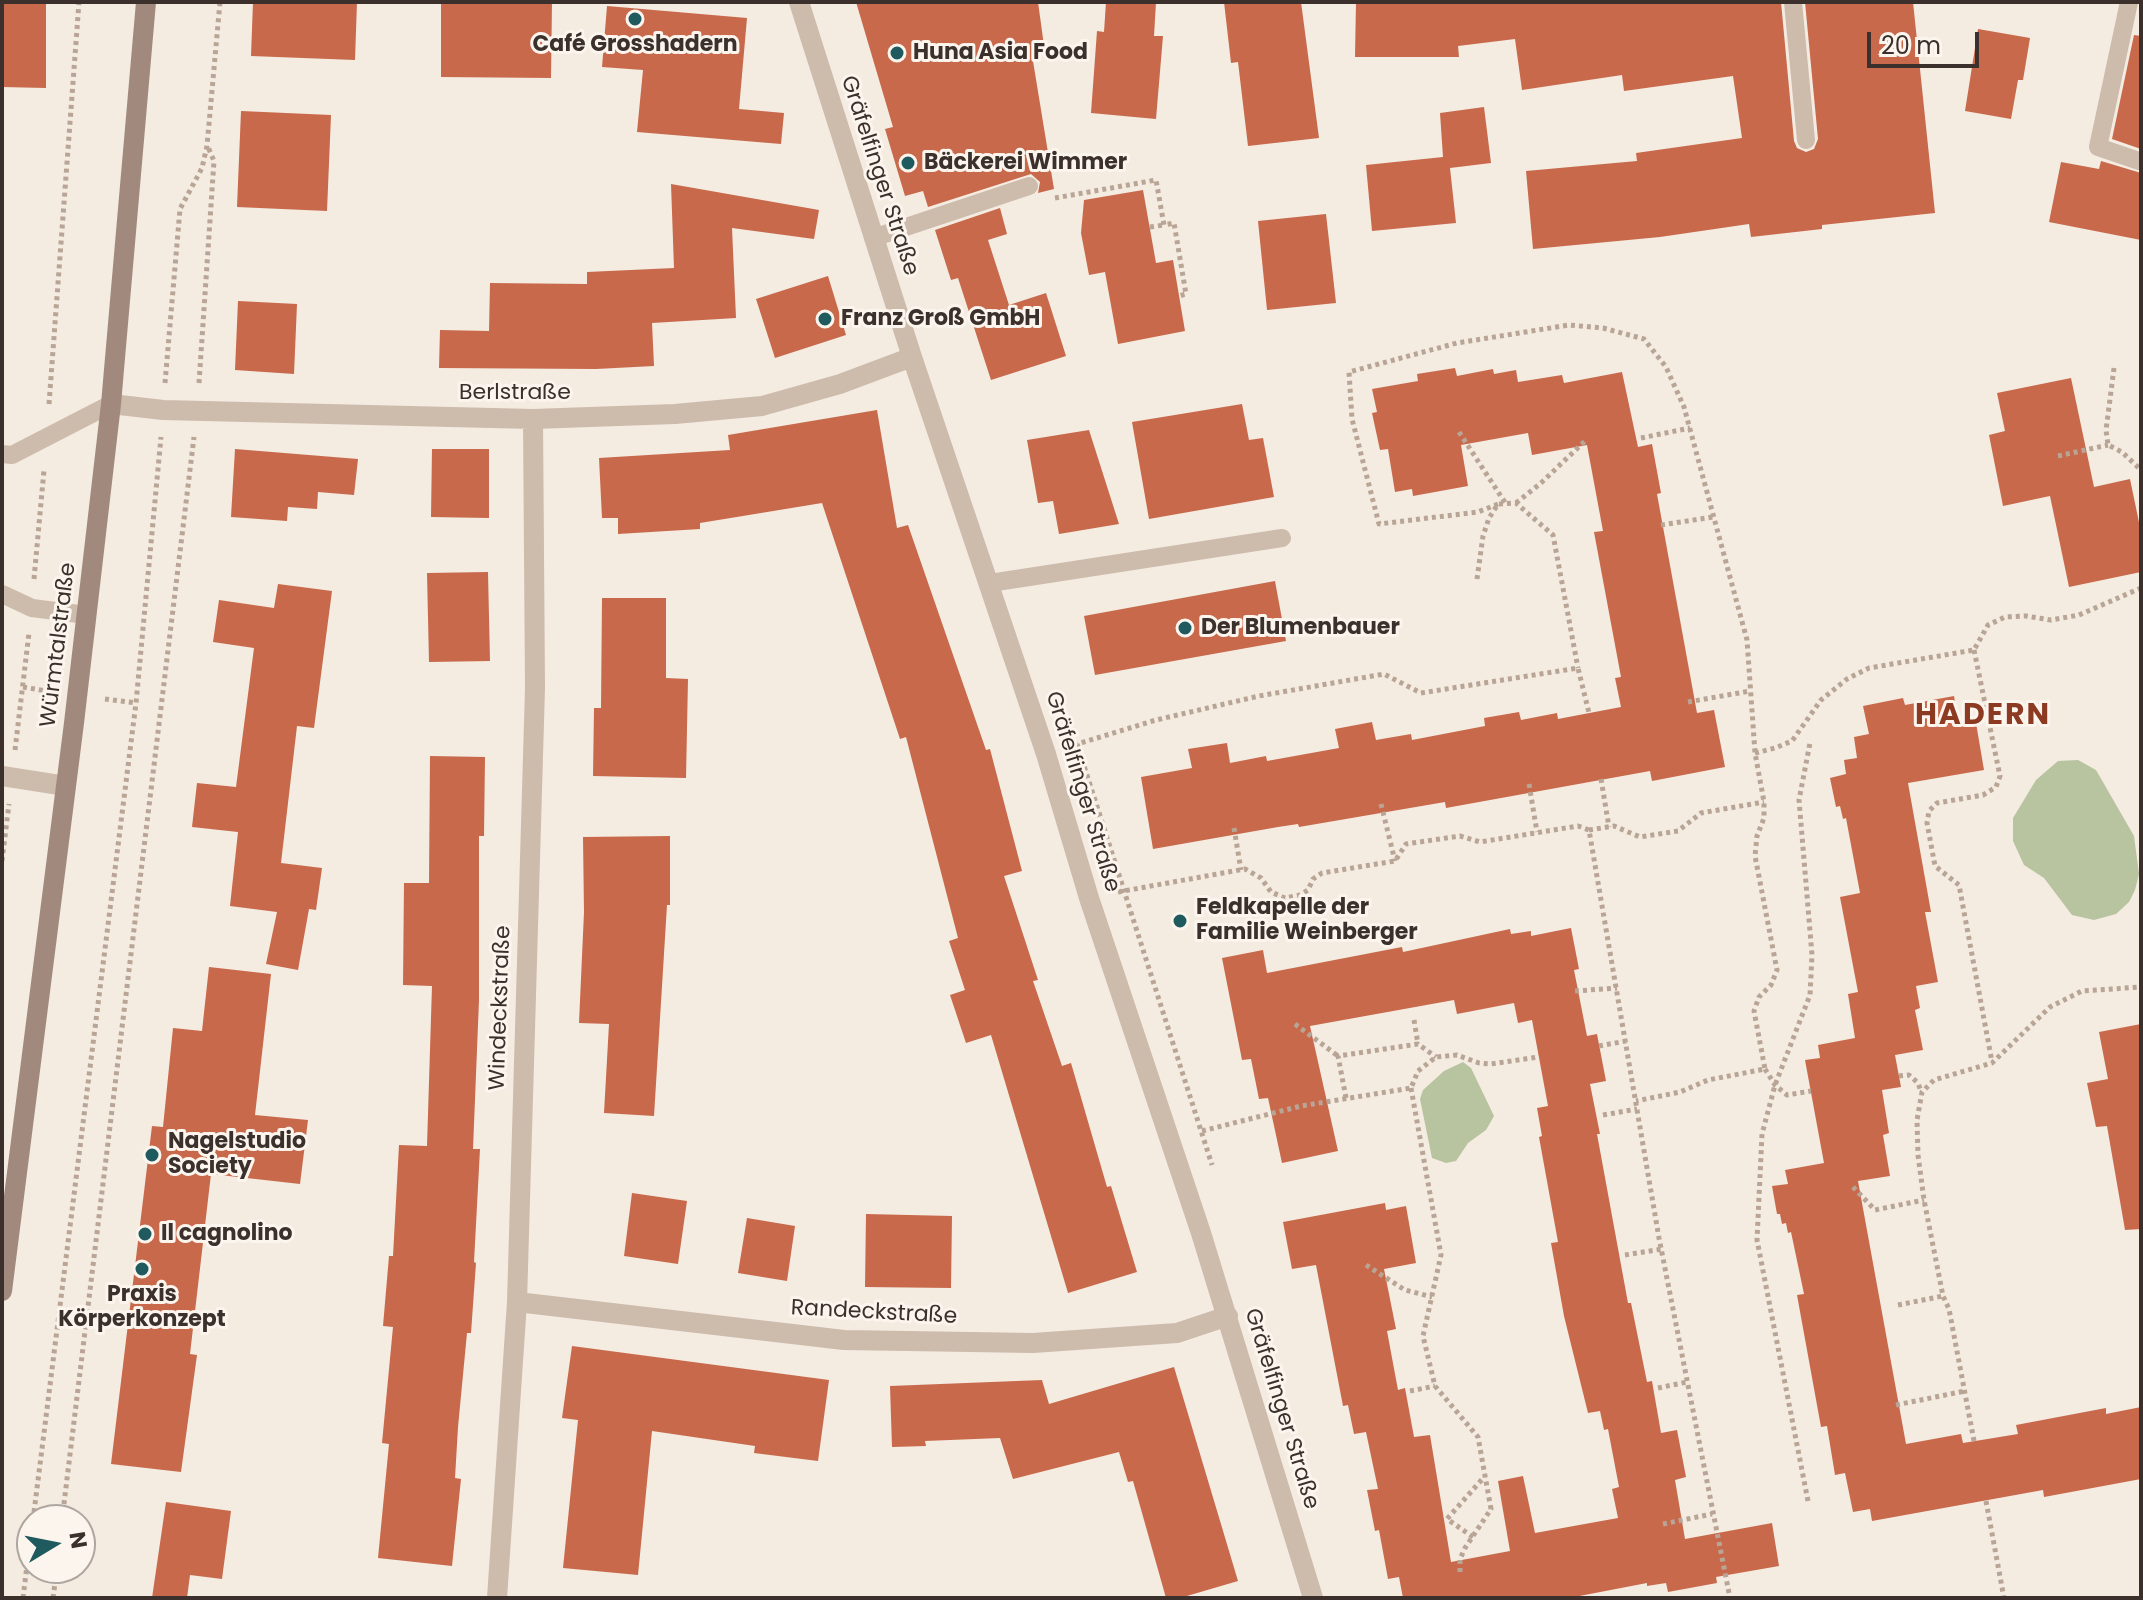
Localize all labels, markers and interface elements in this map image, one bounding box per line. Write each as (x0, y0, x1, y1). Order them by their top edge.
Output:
marker: Café Grosshadern (626, 10, 644, 28)
scale bar (1871, 16, 1983, 66)
text: 20 m (1881, 29, 1941, 62)
place label: Café Grosshadern (532, 32, 738, 58)
place label: Huna Asia Food (913, 40, 1088, 66)
marker: Huna Asia Food (888, 44, 906, 62)
street label: Gräfelfinger Straße (834, 73, 924, 279)
place label: Bäckerei Wimmer (924, 150, 1127, 176)
marker: Bäckerei Wimmer (899, 154, 917, 172)
place label: Franz Groß GmbH (841, 306, 1040, 332)
marker: Franz Groß GmbH (816, 310, 834, 328)
street label: Berlstraße (459, 380, 571, 406)
street label: Würmtalstraße (36, 561, 82, 729)
place label: Der Blumenbauer (1201, 615, 1400, 641)
marker: Der Blumenbauer (1176, 619, 1194, 637)
street label: Gräfelfinger Straße (1039, 688, 1125, 896)
district label: HADERN (1915, 698, 2051, 734)
place label: Feldkapelle der Familie Weinberger (1196, 895, 1418, 946)
marker: Feldkapelle der Familie Weinberger (1171, 912, 1189, 930)
street label: Windeckstraße (485, 925, 517, 1091)
place label: Nagelstudio Society (168, 1129, 306, 1180)
marker: Nagelstudio Society (143, 1146, 161, 1164)
place label: Il cagnolino (161, 1221, 292, 1247)
marker: Il cagnolino (136, 1225, 154, 1243)
marker: Praxis Körperkonzept (133, 1260, 151, 1278)
place label: Praxis Körperkonzept (58, 1282, 226, 1334)
street label: Randeckstraße (790, 1295, 958, 1331)
street label: Gräfelfinger Straße (1238, 1305, 1324, 1513)
north arrow (16, 1504, 96, 1584)
text: N (61, 1529, 95, 1551)

